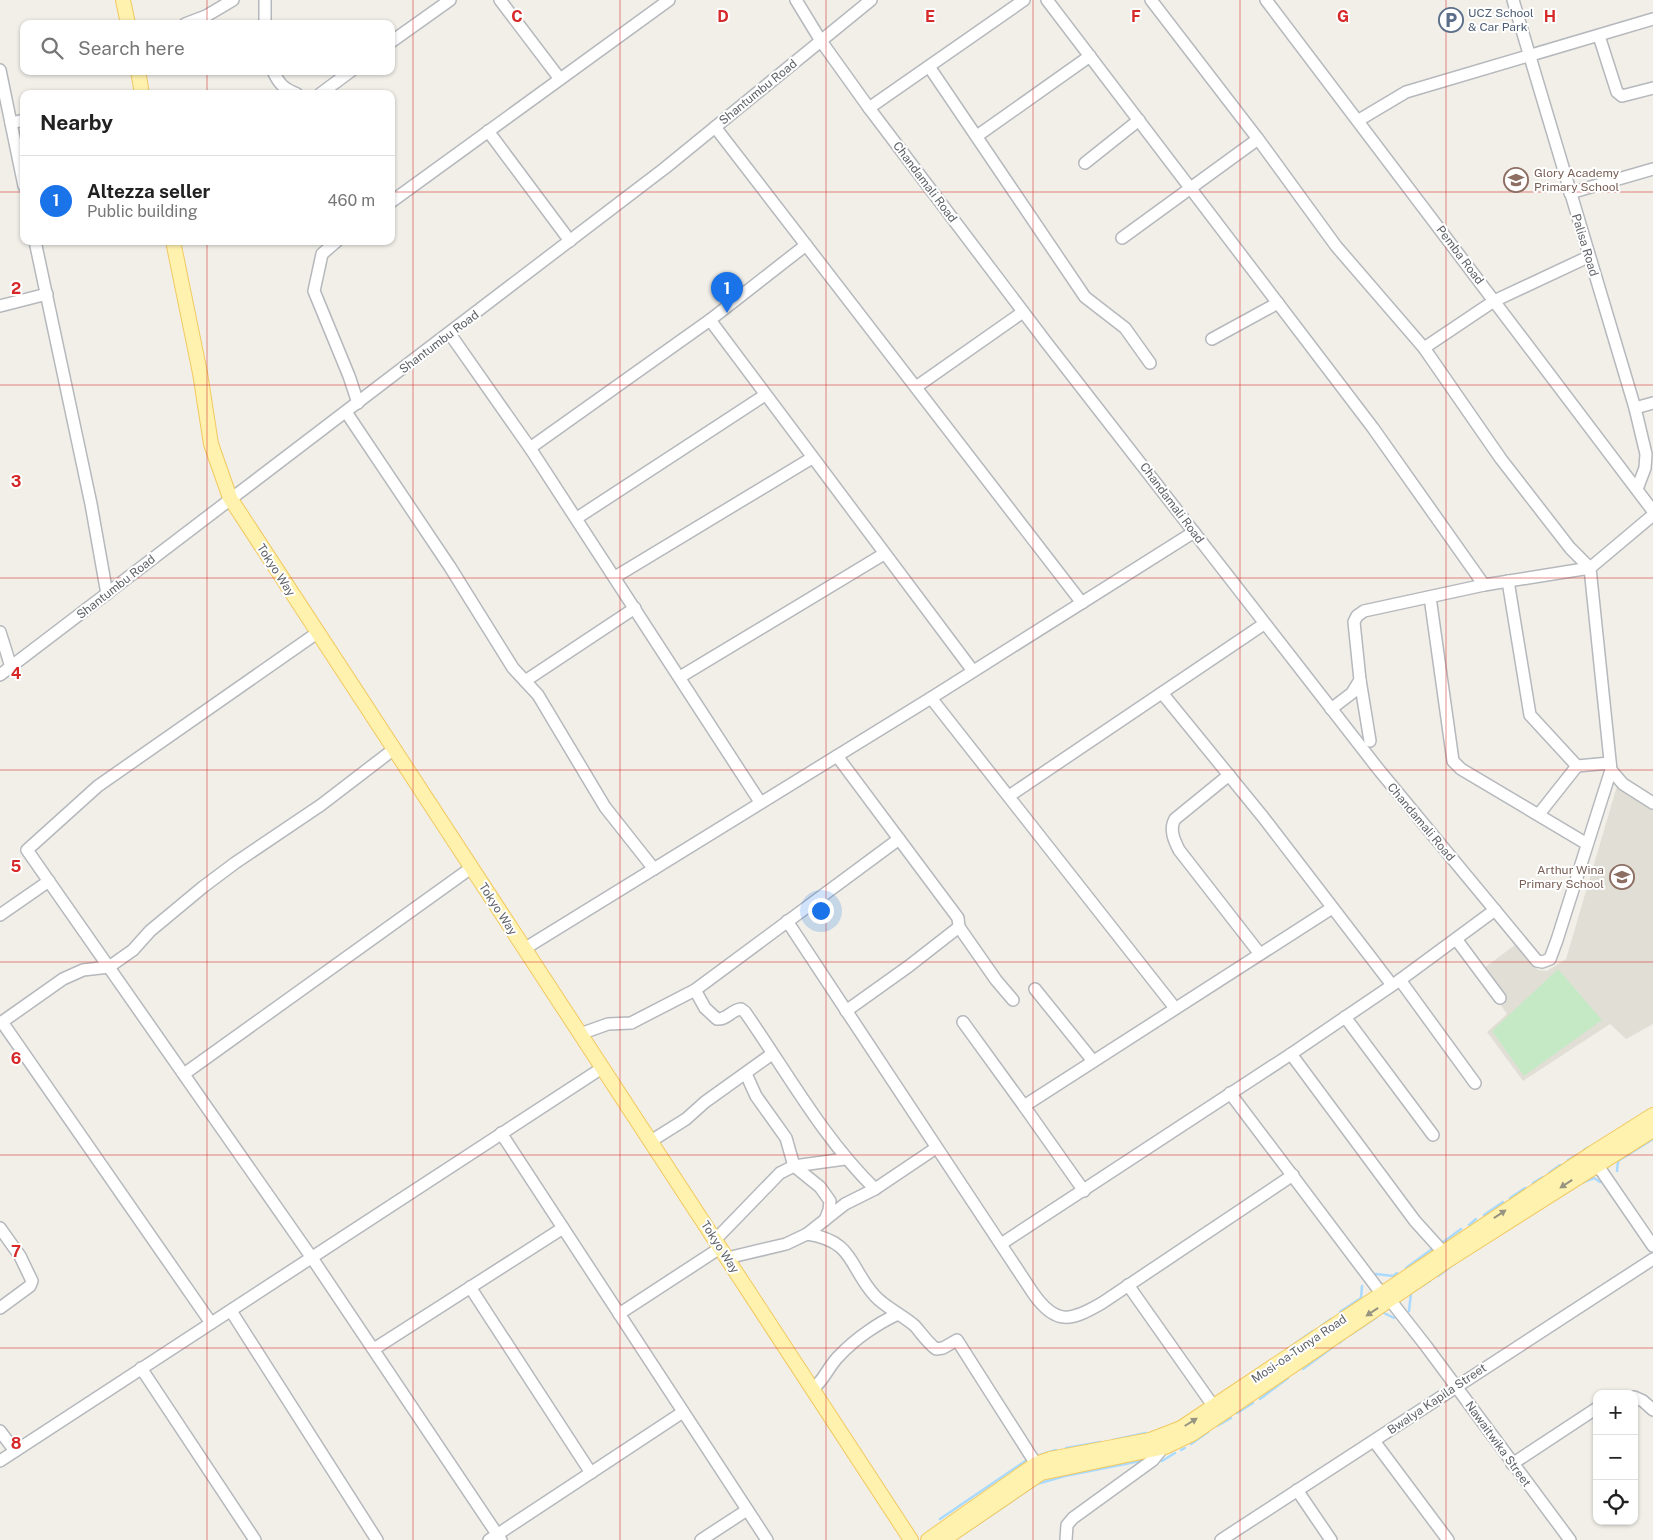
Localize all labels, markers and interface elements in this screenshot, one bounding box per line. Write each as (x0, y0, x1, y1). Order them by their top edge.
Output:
place label: UCZ School & Car Park (1468, 6, 1534, 34)
text: C (511, 7, 523, 26)
text: D (717, 7, 729, 26)
text: E (925, 7, 935, 26)
text: F (1131, 7, 1141, 26)
text: G (1337, 7, 1349, 26)
parking icon: UCZ School & Car Park (1438, 7, 1464, 33)
text: H (1544, 7, 1556, 26)
search box (20, 20, 395, 75)
icon: search (38, 34, 66, 62)
text: Search here (78, 37, 185, 59)
street label: Shantumbu Road (716, 56, 800, 128)
text: Nearby (40, 110, 113, 135)
street label: Chandamali Road (890, 139, 960, 225)
place label: Glory Academy Primary School (1534, 166, 1620, 194)
school or university icon: Glory Academy Primary School (1503, 167, 1529, 193)
text: Altezza seller (87, 180, 210, 202)
text: 1 (53, 191, 59, 210)
text: 460 m (328, 191, 375, 210)
text: Public building (87, 202, 198, 221)
street label: Palisa Road (1569, 212, 1601, 278)
street label: Pemba Road (1433, 223, 1487, 287)
pin: 1 (711, 272, 743, 313)
text: 2 (11, 279, 21, 298)
street label: Shantumbu Road (397, 308, 481, 376)
street label: Chandamali Road (1137, 460, 1207, 546)
text: 3 (11, 472, 21, 491)
street label: Tokyo Way (254, 541, 298, 599)
street label: Shantumbu Road (74, 552, 158, 622)
text: 4 (11, 664, 22, 683)
street label: Chandamali Road (1384, 780, 1458, 864)
text: 5 (11, 857, 22, 876)
place label: Arthur Wina Primary School (1519, 863, 1604, 891)
school or university icon: Arthur Wina Primary School (1609, 864, 1635, 890)
street label: Tokyo Way (476, 880, 520, 938)
your location (808, 898, 834, 924)
text: 6 (11, 1049, 21, 1068)
one-way arrow (1560, 1179, 1573, 1189)
one-way arrow (1493, 1210, 1506, 1219)
street label: Tokyo Way (698, 1218, 742, 1276)
text: 7 (11, 1242, 21, 1261)
one-way arrow (1365, 1307, 1379, 1317)
street label: Mosi-oa-Tunya Road (1249, 1312, 1349, 1386)
street label: Bwalya Kapila Street (1385, 1361, 1489, 1437)
map controls (1593, 1390, 1638, 1525)
button: + (1593, 1390, 1638, 1435)
street label: Nawaitwika Street (1462, 1398, 1534, 1490)
one-way arrow (1184, 1417, 1197, 1427)
text: 8 (11, 1434, 22, 1453)
button: − (1593, 1435, 1638, 1480)
button: locate (1593, 1480, 1638, 1525)

